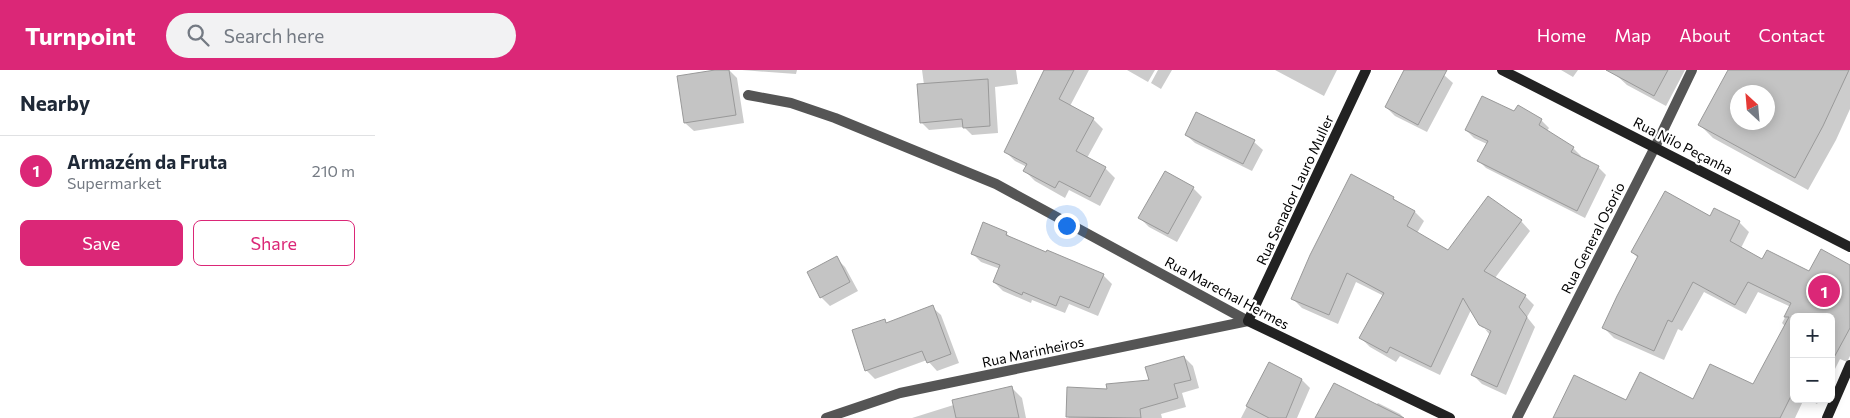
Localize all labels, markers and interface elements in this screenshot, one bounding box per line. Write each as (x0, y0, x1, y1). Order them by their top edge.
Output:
search box (166, 13, 516, 58)
text: Turnpoint (25, 21, 136, 50)
icon: search (184, 21, 212, 49)
text: Search here (224, 24, 324, 47)
text: Home (1537, 24, 1586, 46)
text: Map (1614, 24, 1651, 46)
text: About (1679, 24, 1731, 46)
text: Contact (1759, 24, 1825, 46)
north arrow (1730, 85, 1775, 130)
text: Nearby (20, 90, 90, 115)
street label: Rua Senador Lauro Muller (1252, 112, 1337, 268)
street label: Rua Nilo Peçanha (1631, 113, 1736, 178)
text: Armazém da Fruta (67, 150, 227, 173)
text: 1 (32, 161, 40, 180)
text: 210 m (312, 161, 355, 180)
text: Supermarket (67, 173, 162, 192)
street label: Rua General Osorio (1557, 179, 1628, 296)
your location (1054, 213, 1080, 239)
button: Save (20, 220, 183, 266)
button: Share (193, 220, 355, 266)
street label: Rua Marechal Hermes (1162, 253, 1292, 333)
pin: 1 (1808, 272, 1840, 310)
map controls (1790, 313, 1835, 403)
button: + (1790, 313, 1835, 358)
street label: Rua Marinheiros (980, 332, 1085, 371)
button: − (1790, 358, 1835, 403)

